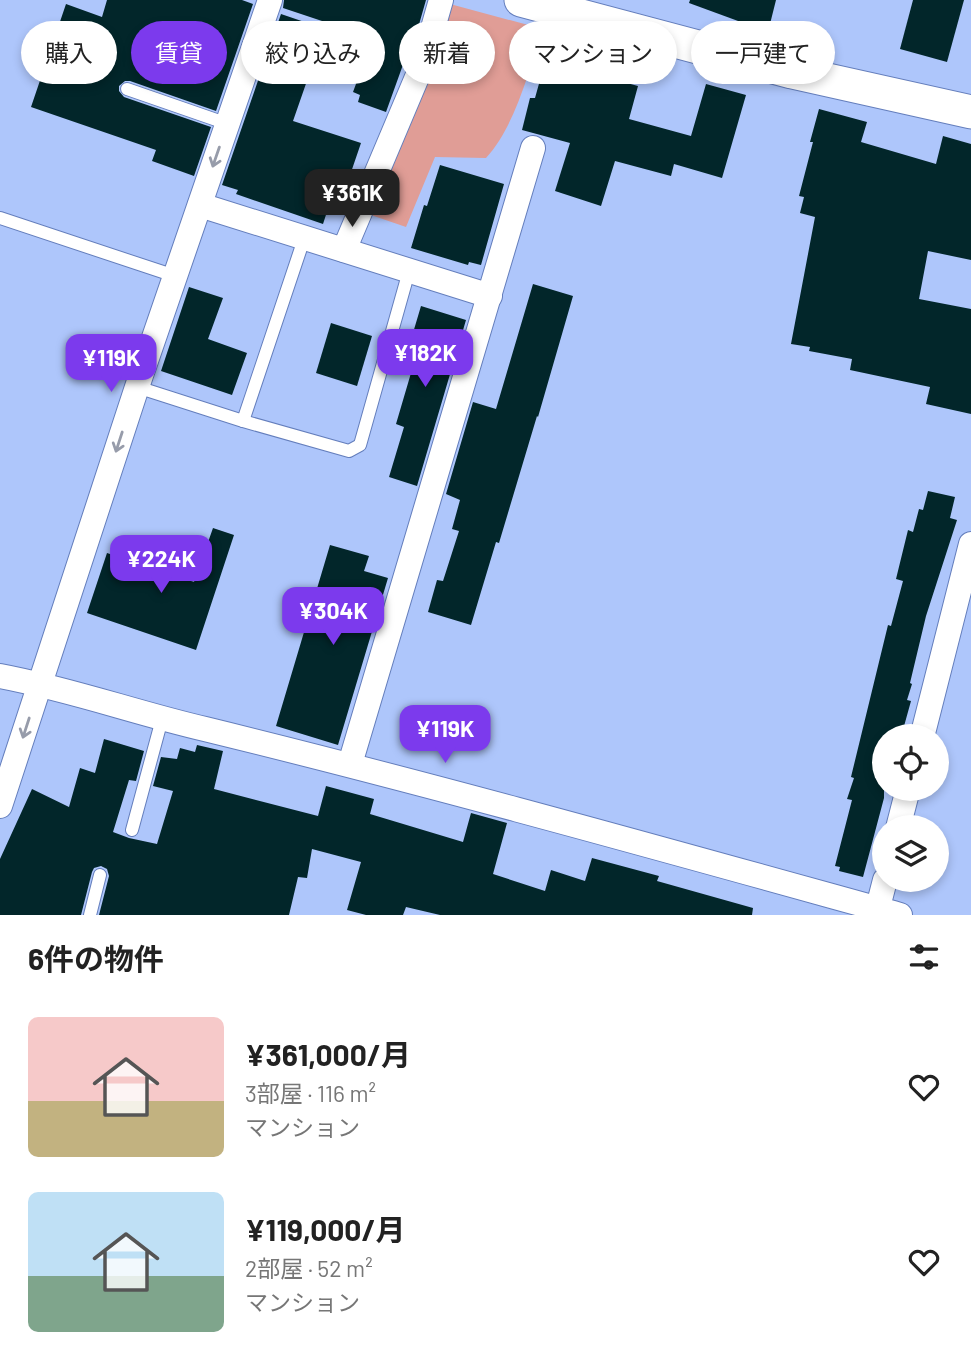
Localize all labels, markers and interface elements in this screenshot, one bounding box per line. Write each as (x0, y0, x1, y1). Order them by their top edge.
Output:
chip: 購入 (21, 21, 117, 84)
chip: 賃貸 (131, 21, 227, 84)
chip: 絞り込み (241, 21, 385, 84)
chip: 新着 (399, 21, 495, 84)
chip: マンション (509, 21, 677, 84)
chip: 一戸建て (691, 21, 835, 84)
one-way arrow (209, 146, 221, 168)
pin: ¥361K (303, 170, 401, 229)
text: ¥361K (321, 178, 383, 206)
pin: ¥182K (376, 330, 474, 389)
pin: ¥119K (62, 334, 160, 394)
text: ¥182K (393, 338, 457, 366)
text: ¥119K (82, 343, 140, 371)
one-way arrow (112, 431, 125, 453)
pin: ¥224K (112, 536, 210, 595)
text: ¥224K (126, 544, 196, 572)
pin: ¥304K (284, 588, 382, 647)
text: ¥304K (298, 596, 368, 624)
pin: ¥119K (396, 706, 494, 765)
text: ¥119K (416, 714, 474, 742)
one-way arrow (18, 717, 31, 739)
map controls (872, 724, 949, 892)
button: locate (872, 724, 949, 801)
button: layers (872, 815, 949, 892)
icon: filters (905, 938, 943, 976)
text: 6件の物件 (28, 940, 164, 976)
text: ¥361,000/月 (245, 1036, 411, 1072)
icon: home (84, 1045, 168, 1129)
icon: heart (905, 1068, 943, 1106)
text: 3部屋 · 116 m² (245, 1079, 376, 1107)
text: マンション (245, 1113, 360, 1141)
text: ¥119,000/月 (245, 1211, 406, 1247)
icon: home (84, 1220, 168, 1304)
icon: heart (905, 1243, 943, 1281)
text: 2部屋 · 52 m² (245, 1254, 373, 1282)
text: マンション (245, 1288, 360, 1316)

